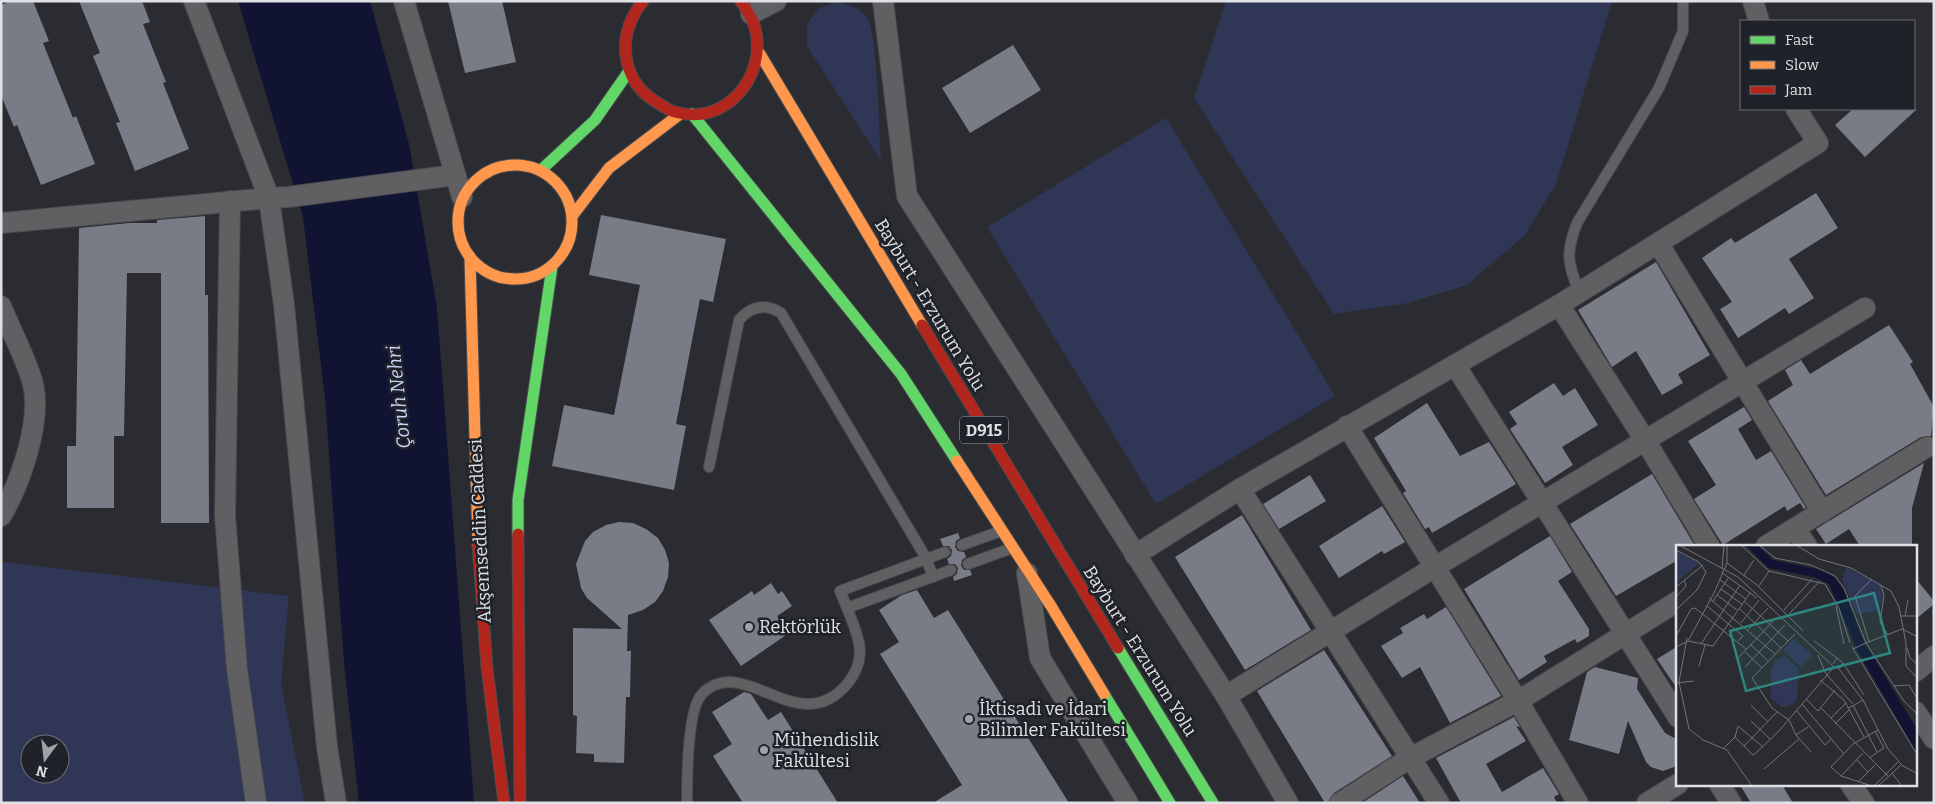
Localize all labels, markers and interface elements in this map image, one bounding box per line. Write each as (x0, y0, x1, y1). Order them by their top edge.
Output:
legend (1740, 20, 1915, 110)
text: Fast (1785, 31, 1814, 49)
text: Slow (1785, 56, 1820, 74)
text: Jam (1784, 81, 1813, 99)
street label: Bayburt - Erzurum Yolu (870, 215, 990, 395)
water label: Çoruh Nehri (382, 344, 415, 450)
road number: D915 (960, 416, 1008, 444)
street label: Akşemseddin Caddesi (464, 438, 496, 624)
inset map (1676, 545, 1918, 786)
street label: Bayburt - Erzurum Yolu (1079, 562, 1201, 740)
place label: Rektörlük (759, 616, 842, 638)
marker: Rektörlük (743, 621, 755, 633)
place label: İktisadi ve İdari Bilimler Fakültesi (979, 698, 1126, 741)
marker: İktisadi ve İdari Bilimler Fakültesi (963, 713, 975, 725)
place label: Mühendislik Fakültesi (774, 729, 880, 772)
north arrow (20, 734, 70, 784)
marker: Mühendislik Fakültesi (758, 744, 770, 756)
text: N (34, 761, 49, 781)

